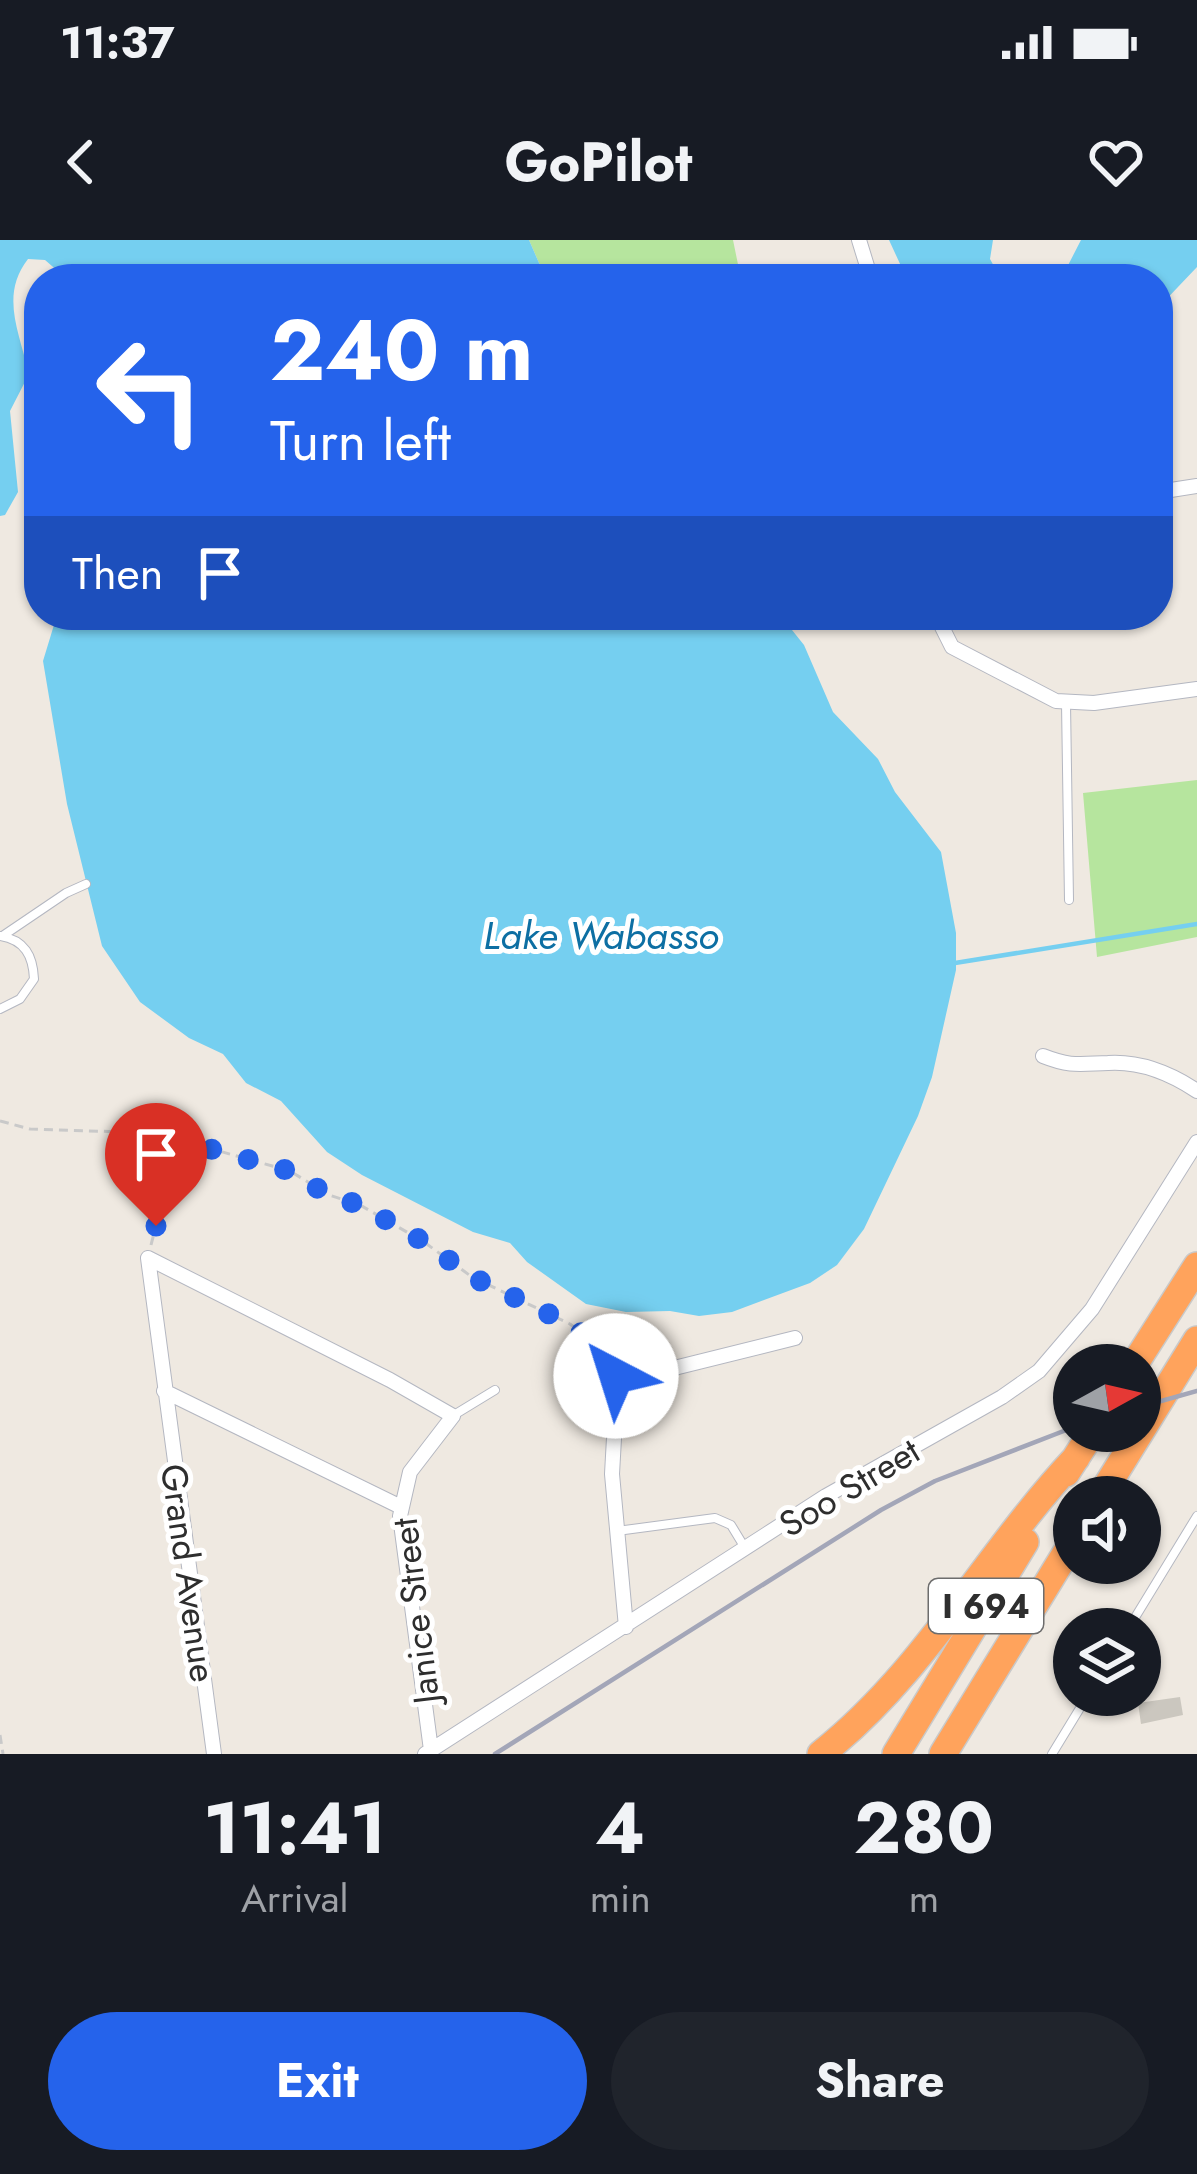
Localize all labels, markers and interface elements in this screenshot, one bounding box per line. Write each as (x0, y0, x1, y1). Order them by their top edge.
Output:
text: 11:37 (60, 10, 175, 75)
text: GoPilot (505, 123, 692, 201)
icon: back (48, 129, 114, 195)
icon: heart (1083, 129, 1149, 195)
text: 240 m (270, 290, 533, 412)
icon: left (72, 312, 228, 468)
text: Turn left (270, 402, 451, 480)
icon: arrive (187, 540, 253, 606)
text: Then (72, 541, 163, 606)
water label: Lake Wabasso (483, 907, 719, 964)
pin (105, 1103, 207, 1226)
icon: arrive (123, 1121, 189, 1187)
position arrow (553, 1313, 679, 1439)
north arrow (1053, 1344, 1161, 1452)
map controls (1053, 1344, 1161, 1716)
street label: Soo Street (769, 1424, 929, 1549)
street label: Grand Avenue (148, 1460, 230, 1686)
button: sound (1053, 1476, 1161, 1584)
street label: Janice Street (378, 1515, 453, 1711)
road number: I 694 (929, 1579, 1043, 1633)
button: layers (1053, 1608, 1161, 1716)
text: 11:41 (203, 1776, 387, 1880)
text: 4 (595, 1776, 645, 1880)
text: 280 (854, 1776, 994, 1880)
text: Arrival (241, 1870, 349, 1927)
text: min (590, 1870, 651, 1927)
text: m (909, 1870, 939, 1927)
button: Exit (48, 2012, 587, 2150)
button: Share (611, 2012, 1149, 2150)

